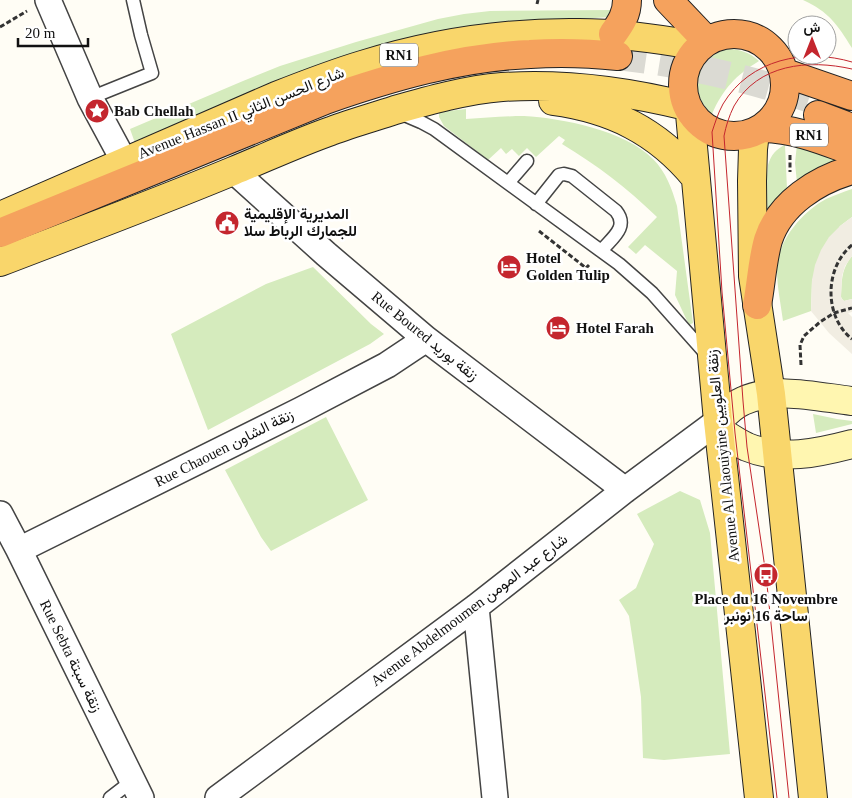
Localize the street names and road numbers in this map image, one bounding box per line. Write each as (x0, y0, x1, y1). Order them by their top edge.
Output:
road number: RN1 (380, 44, 418, 66)
street label: Avenue Hassan II شارع الحسن الثاني (136, 64, 348, 166)
road number: RN1 (790, 124, 828, 146)
street label: Rue Boured زنقة بوريد (368, 288, 481, 385)
street label: Avenue Al Alaouiyine زنقة العلويين (704, 349, 744, 563)
street label: Rue Chaouen زنقة الشاون (152, 406, 297, 491)
street label: Avenue Abdelmoumen شارع عبد المومن (368, 531, 572, 692)
street label: Rue Sebta زنقة سبتة (36, 597, 105, 715)

